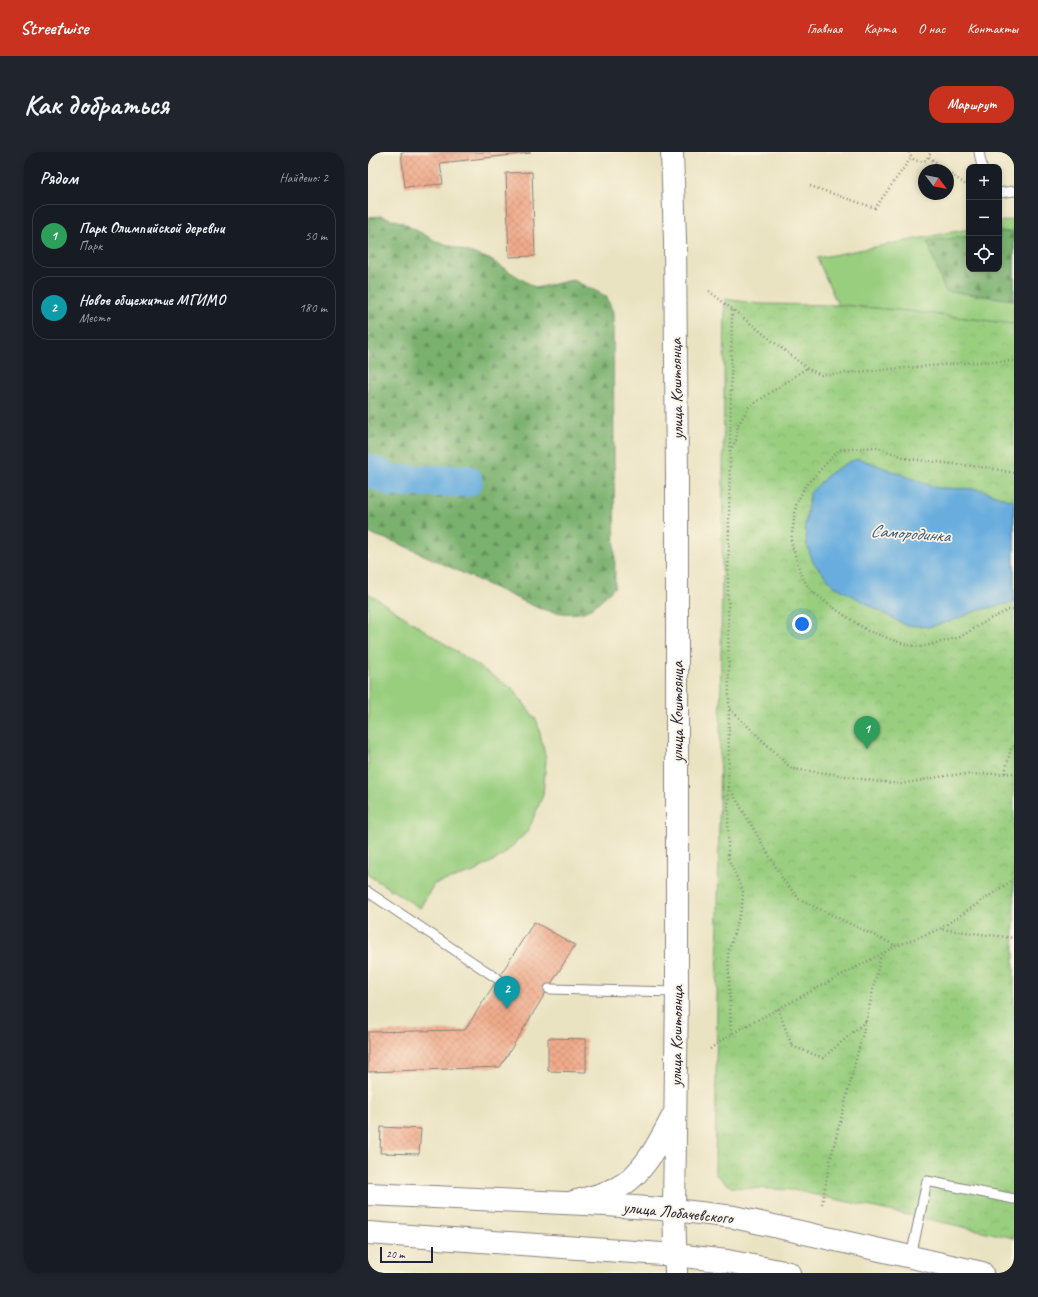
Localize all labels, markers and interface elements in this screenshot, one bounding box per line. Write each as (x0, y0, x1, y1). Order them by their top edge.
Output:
text: Streetwise (20, 16, 88, 40)
text: Главная (807, 20, 842, 37)
text: Карта (864, 20, 896, 37)
text: О нас (918, 20, 945, 37)
text: Контакты (967, 20, 1018, 37)
button: Маршрут (929, 86, 1014, 123)
text: Как добраться (24, 87, 169, 122)
north arrow (918, 164, 954, 200)
map controls (966, 164, 1002, 272)
button: + (966, 164, 1002, 200)
text: Рядом (40, 168, 78, 189)
text: Найдено: 2 (280, 170, 328, 186)
button: − (966, 200, 1002, 236)
text: Парк Олимпийской деревни (79, 219, 224, 238)
text: 1 (51, 228, 57, 244)
text: 50 m (305, 228, 327, 244)
button: locate (966, 236, 1002, 272)
text: Парк (79, 238, 102, 254)
text: Новое общежитие МГИМО (79, 291, 225, 310)
text: 2 (51, 300, 57, 316)
text: 180 m (299, 300, 327, 316)
text: Место (79, 310, 110, 326)
street label: улица Коштоянца (665, 337, 688, 441)
water label: Самородинка (870, 519, 952, 547)
your location (792, 614, 812, 634)
street label: улица Коштоянца (667, 660, 688, 764)
pin: 1 (854, 716, 880, 749)
pin: 2 (494, 976, 520, 1009)
street label: улица Коштоянца (665, 984, 688, 1088)
street label: улица Лобачевского (621, 1196, 736, 1229)
scale bar (380, 1245, 433, 1264)
text: 20 m (386, 1247, 405, 1261)

